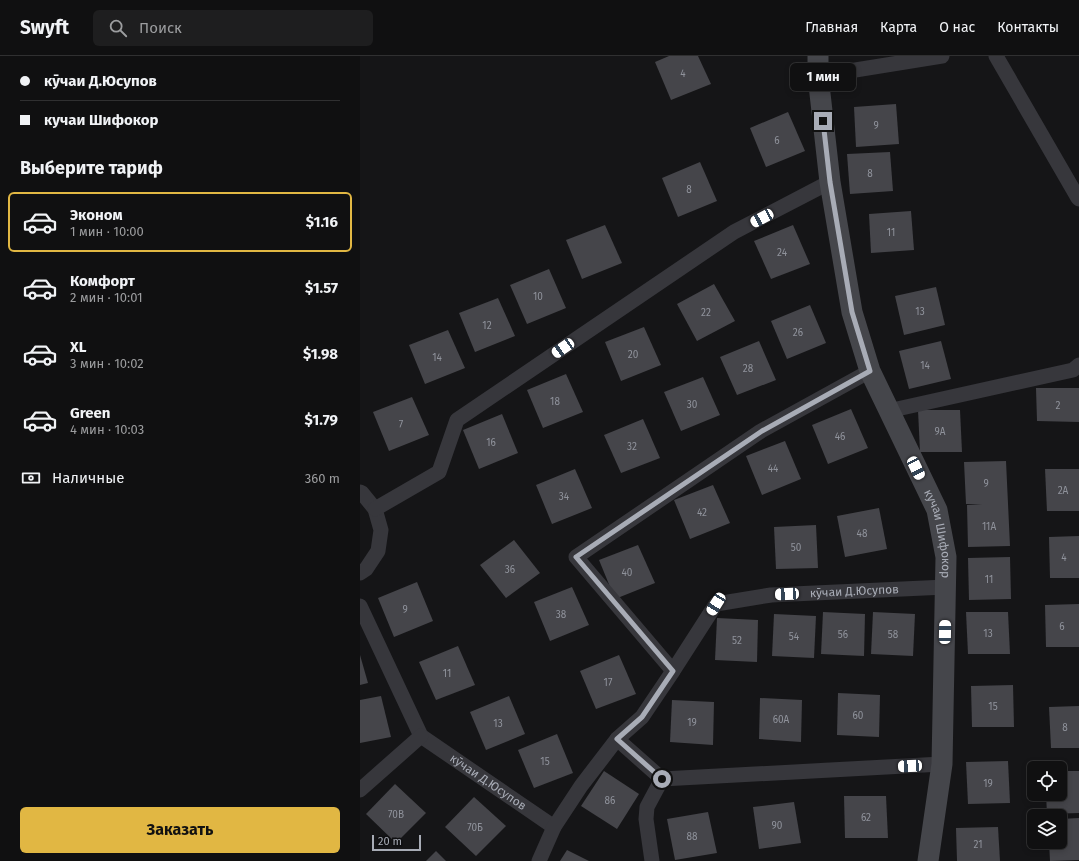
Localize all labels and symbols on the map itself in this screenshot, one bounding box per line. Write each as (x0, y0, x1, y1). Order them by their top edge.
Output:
callout: 1 мин (790, 63, 856, 91)
house number: 4 (680, 68, 686, 80)
route end (814, 112, 832, 130)
house number: 9 (873, 120, 879, 132)
house number: 6 (774, 135, 780, 147)
house number: 8 (867, 168, 873, 180)
house number: 8 (686, 184, 692, 196)
car (749, 207, 775, 229)
house number: 11 (887, 227, 895, 239)
house number: 24 (777, 247, 788, 259)
house number: 10 (533, 291, 543, 303)
house number: 13 (915, 306, 925, 318)
house number: 22 (701, 307, 711, 319)
house number: 12 (482, 320, 492, 332)
house number: 26 (793, 327, 803, 339)
car (550, 336, 576, 360)
house number: 20 (628, 349, 639, 361)
house number: 14 (432, 352, 443, 364)
house number: 14 (920, 360, 931, 372)
house number: 28 (743, 363, 754, 375)
house number: 18 (550, 396, 560, 408)
house number: 30 (687, 399, 698, 411)
house number: 2 (1056, 400, 1061, 412)
house number: 7 (399, 419, 404, 431)
house number: 9А (935, 426, 946, 438)
house number: 46 (835, 431, 845, 443)
house number: 16 (486, 437, 496, 449)
house number: 32 (627, 441, 637, 453)
car (905, 455, 927, 481)
house number: 44 (768, 463, 779, 475)
house number: 9 (983, 478, 989, 490)
house number: 2А (1058, 485, 1069, 497)
street label: кучаи Шифокор (921, 487, 953, 578)
house number: 34 (559, 491, 570, 503)
house number: 42 (697, 507, 707, 519)
house number: 11А (982, 521, 996, 533)
house number: 48 (857, 528, 868, 540)
house number: 50 (791, 542, 802, 554)
house number: 4 (1061, 552, 1067, 564)
house number: 36 (505, 564, 515, 576)
house number: 40 (622, 567, 633, 579)
house number: 11 (985, 574, 993, 586)
street label: кӯчаи Д.Юсупов (809, 582, 899, 600)
car (775, 587, 799, 601)
car (705, 591, 727, 617)
house number: 9 (402, 604, 408, 616)
house number: 38 (556, 609, 567, 621)
car (939, 620, 951, 644)
house number: 6 (1059, 621, 1065, 633)
house number: 13 (983, 628, 993, 640)
house number: 56 (838, 629, 848, 641)
house number: 58 (888, 629, 899, 641)
house number: 54 (789, 631, 800, 643)
house number: 52 (732, 635, 742, 647)
house number: 11 (443, 668, 451, 680)
house number: 17 (604, 677, 613, 689)
house number: 15 (988, 701, 998, 713)
house number: 60 (853, 710, 864, 722)
house number: 60А (773, 714, 790, 726)
house number: 19 (687, 717, 697, 729)
house number: 13 (493, 718, 503, 730)
house number: 8 (1062, 722, 1068, 734)
street label: кӯчаи Д.Юсупов (447, 751, 529, 813)
house number: 15 (540, 756, 550, 768)
car (898, 759, 922, 773)
route start (653, 770, 671, 788)
house number: 19 (983, 778, 993, 790)
house number: 86 (605, 795, 615, 807)
house number: 70В (388, 809, 404, 821)
house number: 62 (861, 812, 871, 824)
house number: 90 (772, 820, 783, 832)
house number: 70Б (467, 822, 483, 834)
house number: 88 (686, 831, 698, 843)
scale bar (372, 833, 421, 852)
house number: 21 (973, 839, 983, 851)

